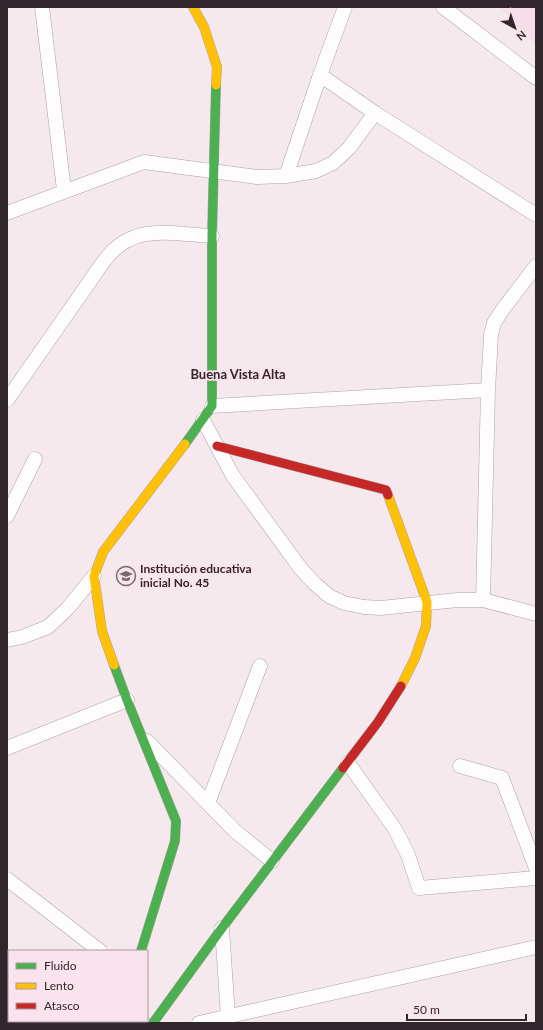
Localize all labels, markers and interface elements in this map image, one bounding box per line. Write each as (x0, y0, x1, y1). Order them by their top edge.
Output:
north arrow (495, 8, 535, 48)
text: N (514, 28, 529, 44)
district label: Buena Vista Alta (190, 366, 286, 382)
place label: Institución educativa inicial No. 45 (140, 561, 252, 590)
school or university icon: Institución educativa inicial No. 45 (115, 565, 137, 587)
legend (8, 950, 148, 1022)
text: Fluido (44, 958, 77, 973)
text: Lento (44, 978, 74, 993)
scale bar (407, 996, 526, 1022)
text: Atasco (44, 998, 80, 1013)
text: 50 m (413, 1002, 440, 1017)

